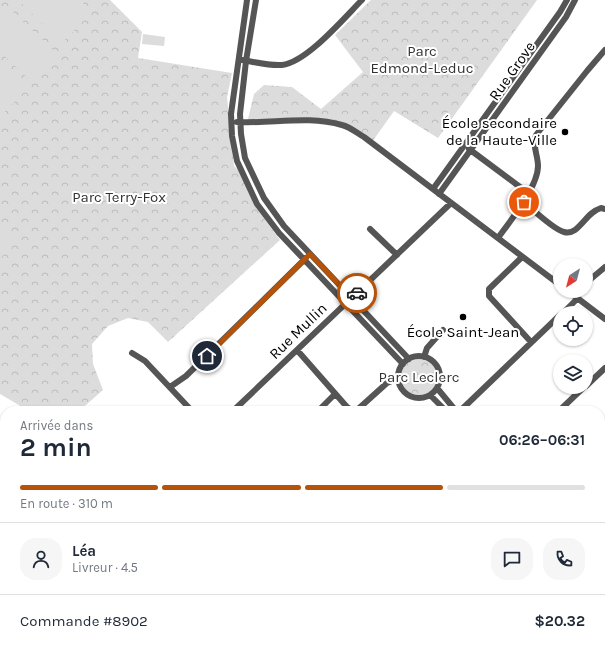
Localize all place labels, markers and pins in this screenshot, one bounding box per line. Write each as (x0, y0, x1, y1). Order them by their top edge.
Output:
place label: École secondaire de la Haute-Ville (442, 114, 557, 149)
marker: École secondaire de la Haute-Ville (560, 127, 570, 137)
pin (507, 185, 541, 219)
marker: École Saint-Jean (458, 312, 468, 322)
place label: École Saint-Jean (407, 323, 519, 341)
pin (190, 339, 224, 373)

